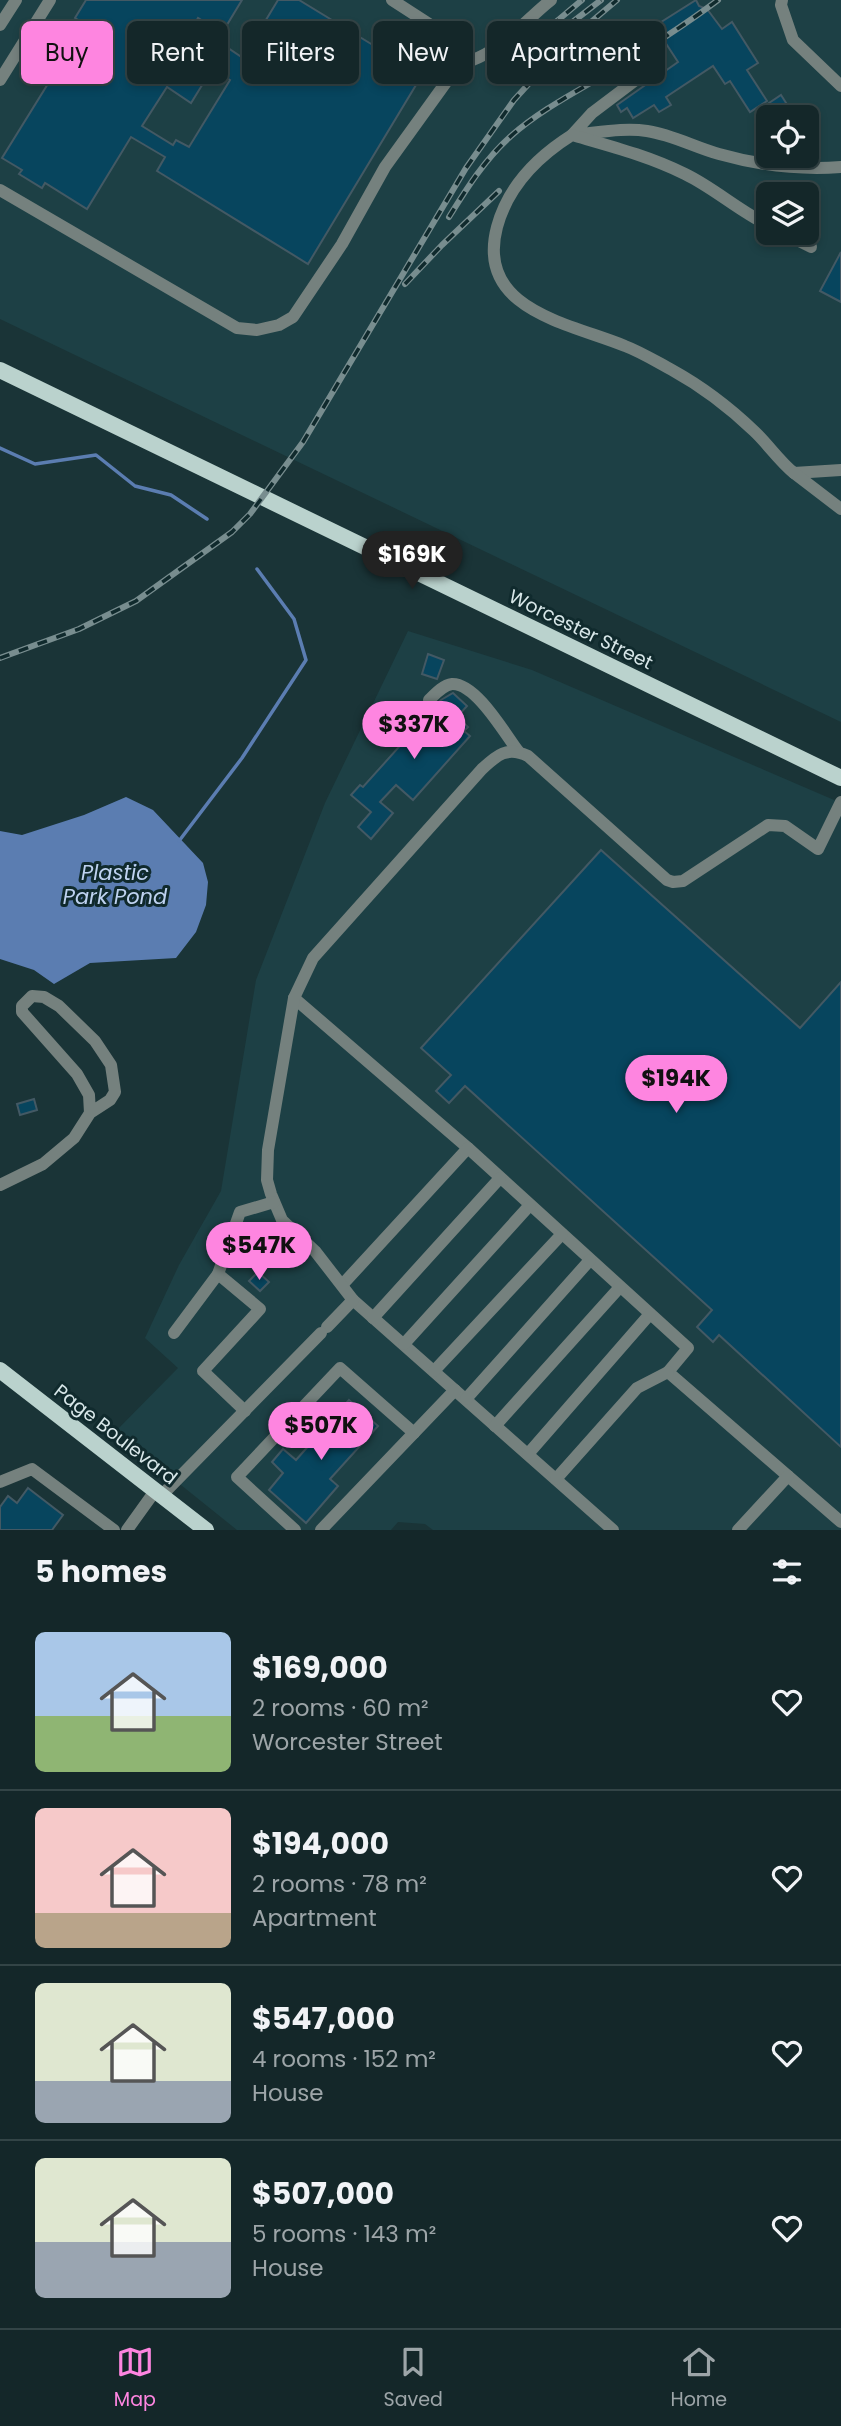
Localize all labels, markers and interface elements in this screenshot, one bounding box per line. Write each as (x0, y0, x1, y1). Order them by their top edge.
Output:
chip: Buy (21, 21, 113, 84)
chip: Rent (127, 21, 228, 84)
chip: Filters (242, 21, 359, 84)
chip: New (373, 21, 473, 84)
chip: Apartment (487, 21, 665, 84)
map controls (756, 105, 819, 245)
button: locate (756, 105, 819, 168)
button: layers (756, 182, 819, 245)
pin: $169K (363, 532, 461, 591)
text: $169K (378, 538, 446, 570)
street label: Worcester Street (504, 583, 658, 676)
pin: $337K (365, 702, 463, 761)
text: $337K (378, 708, 450, 740)
water label: Plastic Park Pond (63, 858, 168, 911)
pin: $194K (627, 1056, 725, 1115)
text: $194K (641, 1062, 711, 1094)
pin: $547K (210, 1222, 308, 1282)
text: $547K (222, 1229, 296, 1261)
street label: Page Boulevard (49, 1378, 183, 1491)
pin: $507K (272, 1402, 370, 1462)
text: $507K (284, 1409, 358, 1441)
text: 5 homes (35, 1550, 167, 1593)
icon: filters (768, 1553, 806, 1591)
text: $169,000 (252, 1646, 388, 1689)
icon: home (91, 1660, 175, 1744)
icon: heart (768, 1683, 806, 1721)
text: 2 rooms · 60 m² (252, 1692, 429, 1724)
text: Worcester Street (252, 1726, 443, 1758)
text: $194,000 (252, 1822, 389, 1865)
icon: home (91, 1836, 175, 1920)
icon: heart (768, 1859, 806, 1897)
text: 2 rooms · 78 m² (252, 1868, 427, 1900)
text: Apartment (252, 1902, 377, 1934)
text: $547,000 (252, 1997, 395, 2040)
icon: home (91, 2011, 175, 2095)
icon: heart (768, 2034, 806, 2072)
text: 4 rooms · 152 m² (252, 2043, 436, 2075)
text: House (252, 2077, 324, 2109)
text: $507,000 (252, 2172, 394, 2215)
icon: home (91, 2186, 175, 2270)
icon: heart (768, 2209, 806, 2247)
text: 5 rooms · 143 m² (252, 2218, 436, 2250)
text: House (252, 2252, 324, 2284)
tab: Map (114, 2343, 156, 2414)
tab: Saved (384, 2343, 443, 2414)
tab: Home (670, 2343, 727, 2414)

